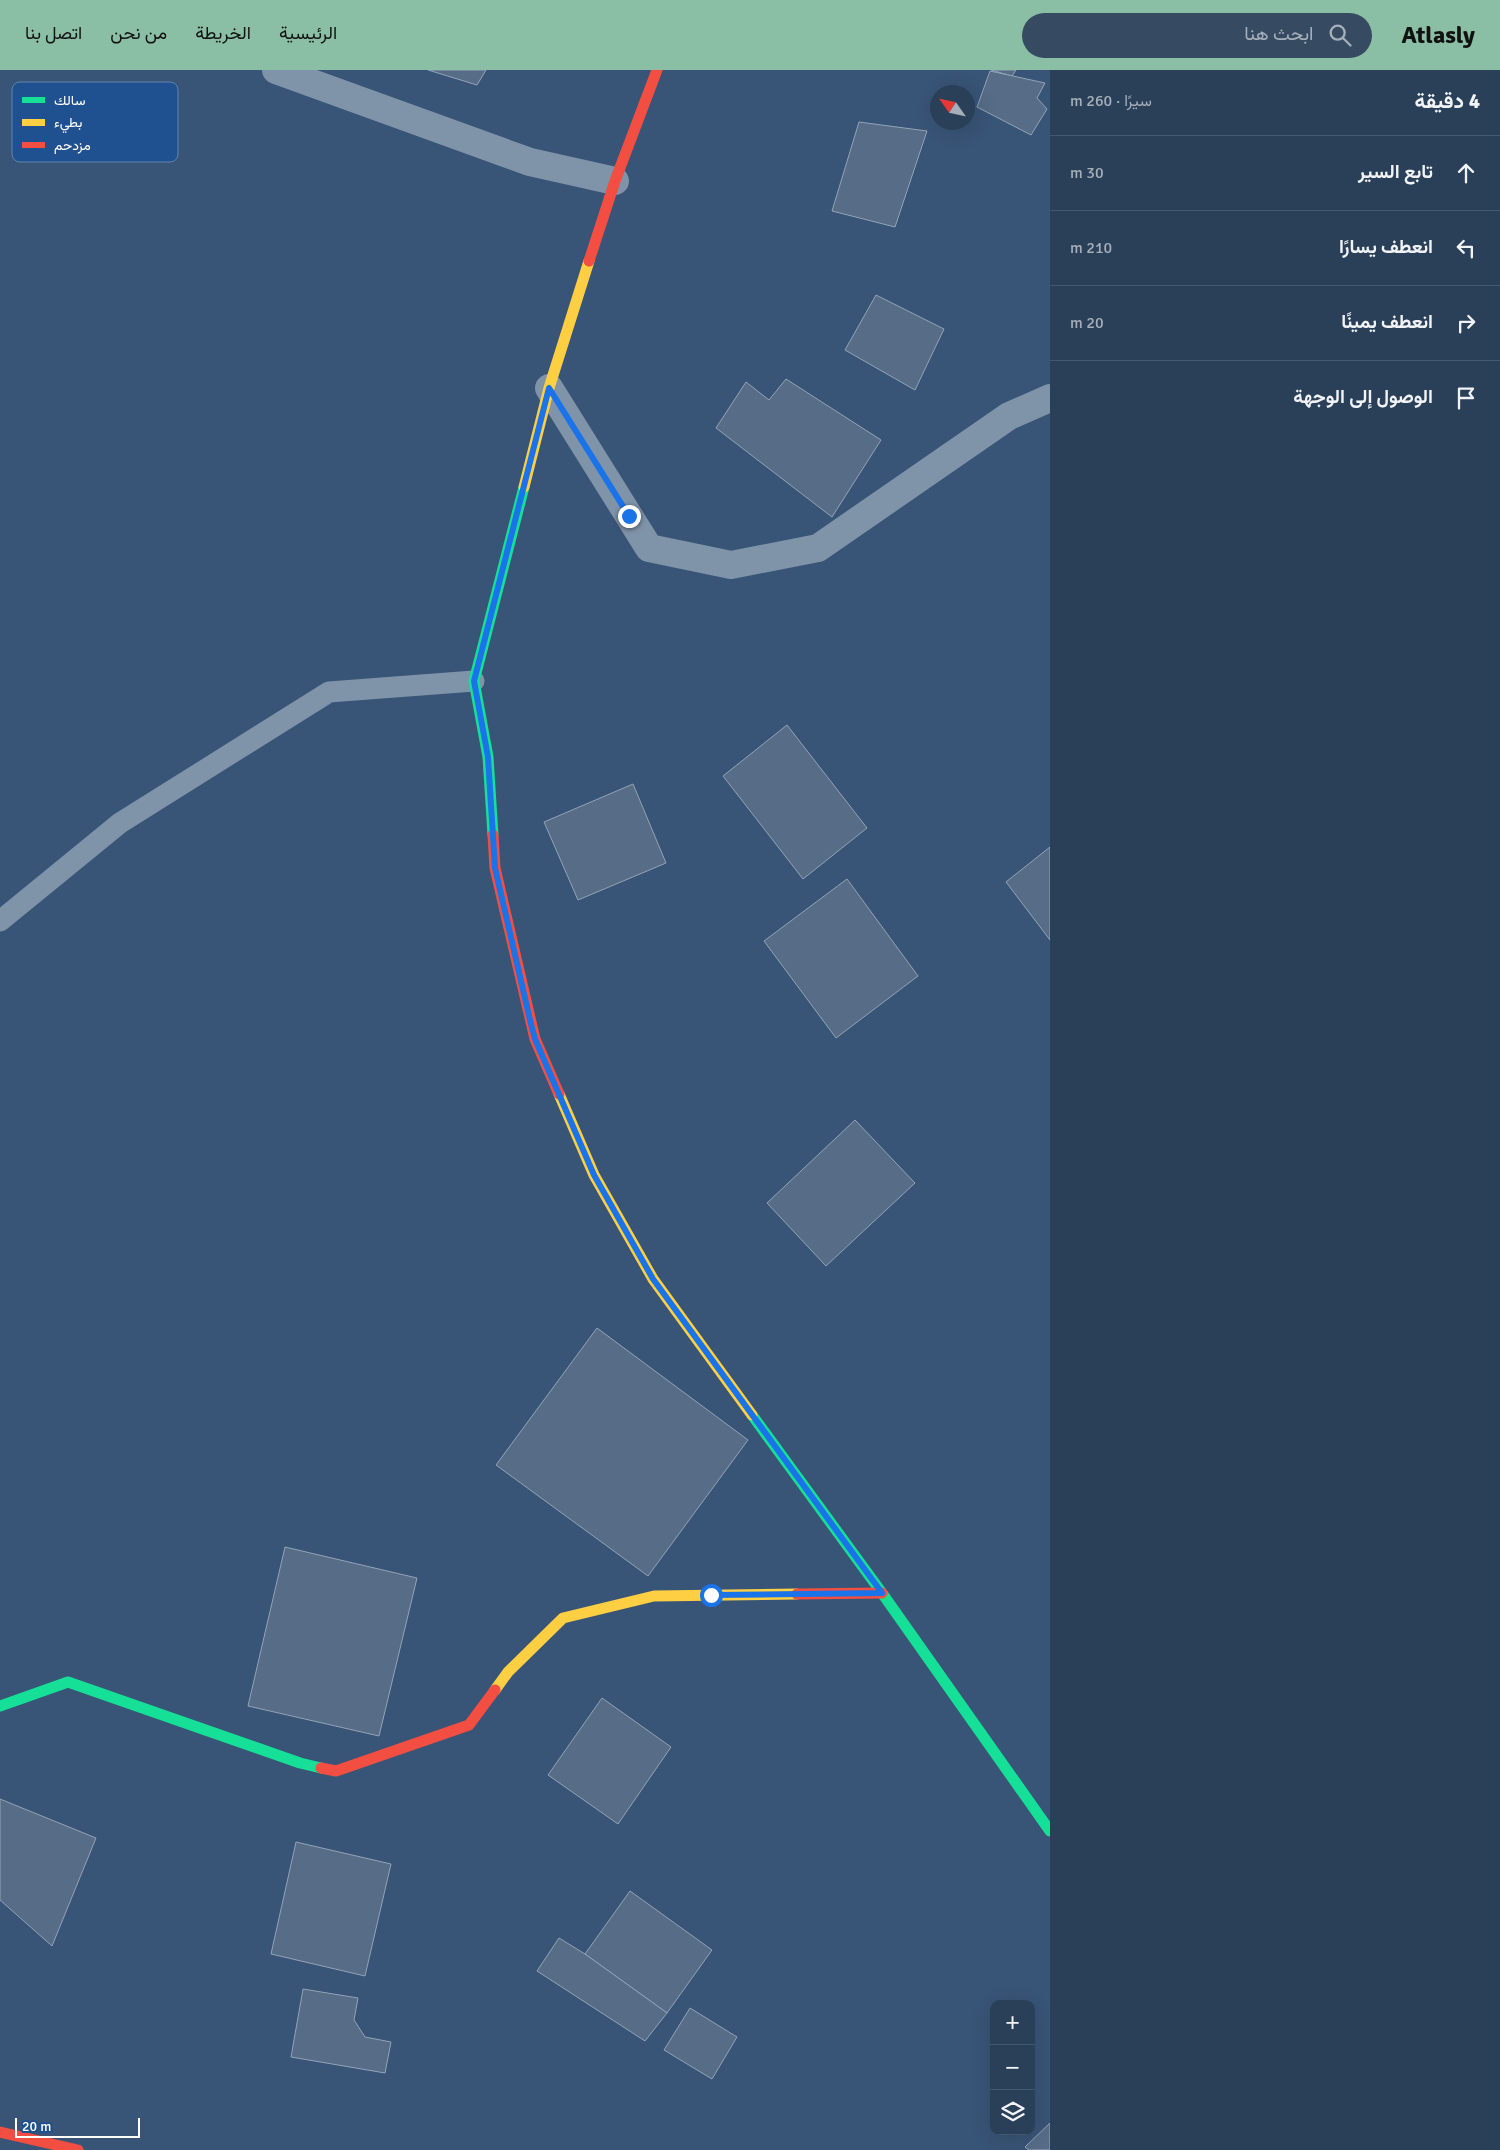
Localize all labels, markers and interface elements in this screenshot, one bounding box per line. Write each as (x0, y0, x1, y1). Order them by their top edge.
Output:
search box (1022, 13, 1372, 58)
text: Atlasly (1402, 20, 1475, 50)
icon: search (1326, 21, 1354, 49)
text: اتصل بنا (25, 22, 82, 44)
text: من نحن (110, 22, 167, 44)
text: الخريطة (195, 22, 251, 44)
text: الرئيسية (279, 22, 337, 44)
text: ابحث هنا (1244, 22, 1314, 46)
legend (12, 82, 178, 162)
north arrow (930, 85, 975, 130)
text: 4 دقيقة (1415, 88, 1480, 114)
text: سيرًا · 260 m (1070, 91, 1152, 111)
text: سالك (54, 92, 85, 109)
text: بطيء (54, 114, 82, 134)
text: مزدحم (54, 137, 91, 154)
icon: ahead (1452, 159, 1480, 187)
text: تابع السير (1358, 160, 1433, 184)
text: 30 m (1070, 163, 1104, 183)
icon: left (1452, 234, 1480, 262)
text: انعطف يسارًا (1339, 235, 1433, 259)
text: 210 m (1070, 238, 1112, 258)
icon: right (1452, 309, 1480, 337)
text: انعطف يمينًا (1341, 310, 1433, 334)
text: 20 m (1070, 313, 1104, 333)
icon: arrive (1452, 384, 1480, 412)
text: الوصول إلى الوجهة (1293, 385, 1433, 409)
route end (618, 505, 641, 528)
route start (700, 1584, 723, 1607)
map controls (990, 2000, 1035, 2135)
button: + (990, 2000, 1035, 2045)
button: − (990, 2045, 1035, 2090)
button: layers (990, 2090, 1035, 2135)
scale bar (15, 2115, 140, 2138)
text: 20 m (22, 2118, 51, 2135)

